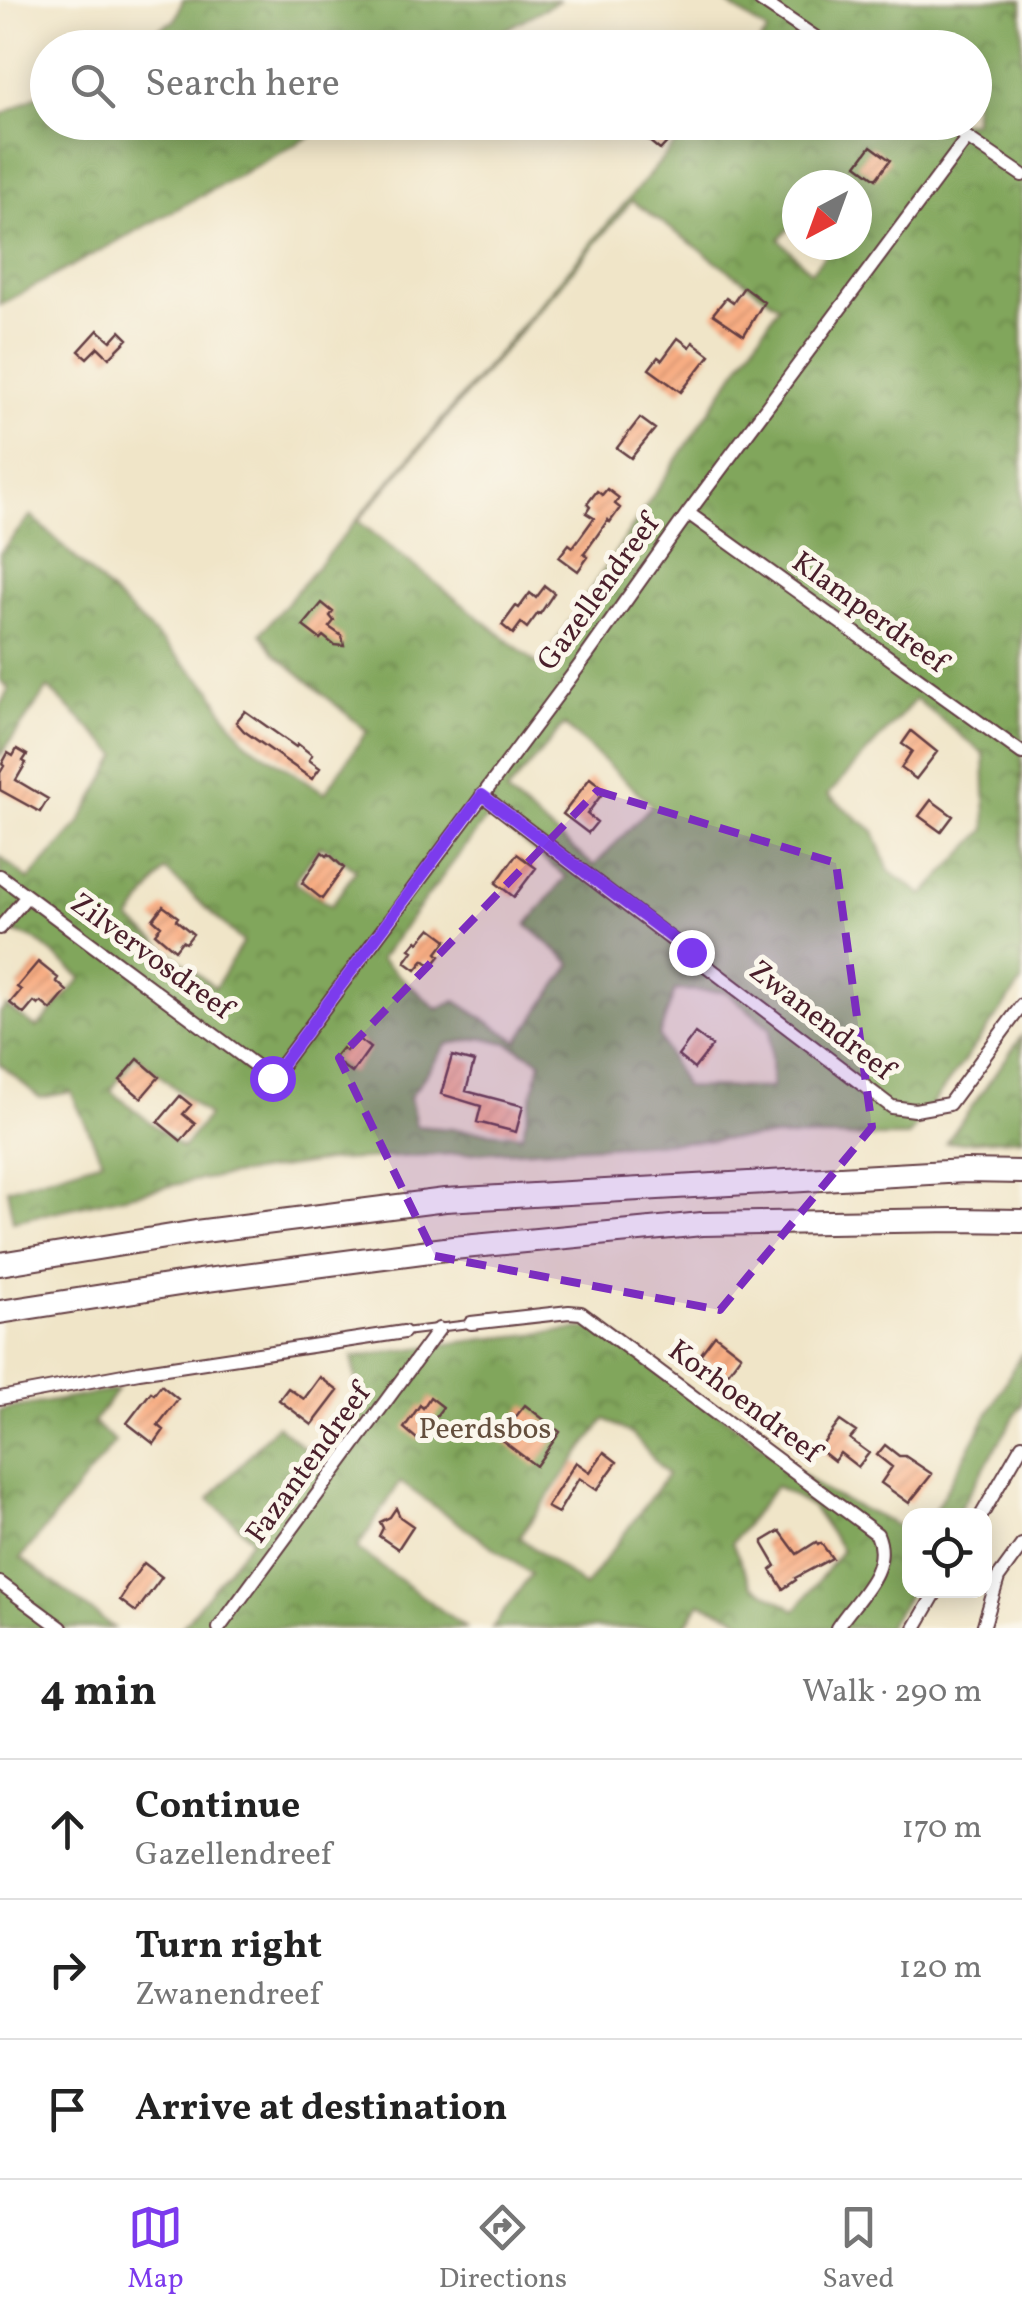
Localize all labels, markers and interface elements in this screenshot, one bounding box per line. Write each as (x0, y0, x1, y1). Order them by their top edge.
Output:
search box (30, 30, 992, 140)
icon: search (65, 58, 120, 113)
text: Search here (145, 59, 340, 112)
north arrow (782, 170, 872, 260)
street label: Gazellendreef (528, 504, 672, 680)
street label: Klamperdreef (783, 542, 958, 685)
street label: Zilvervosdreef (61, 884, 243, 1032)
route end (669, 930, 715, 976)
street label: Zwanendreef (740, 951, 905, 1093)
route start (250, 1056, 296, 1102)
street label: Korhoendreef (659, 1331, 831, 1475)
street label: Fazantendreef (237, 1373, 383, 1553)
park label: Peerdsbos (419, 1409, 551, 1451)
map controls (902, 1508, 992, 1598)
button: locate (902, 1508, 992, 1598)
text: 4 min (40, 1664, 157, 1723)
text: Walk · 290 m (802, 1671, 982, 1715)
text: Continue (135, 1781, 300, 1834)
icon: ahead (40, 1802, 95, 1857)
text: 170 m (901, 1807, 982, 1851)
text: Gazellendreef (135, 1834, 332, 1878)
text: Turn right (135, 1921, 322, 1974)
icon: right (40, 1942, 95, 1997)
text: 120 m (899, 1947, 982, 1991)
text: Zwanendreef (135, 1974, 320, 2018)
icon: arrive (40, 2082, 95, 2137)
text: Arrive at destination (135, 2083, 508, 2136)
tab: Map (128, 2200, 184, 2299)
tab: Directions (439, 2200, 567, 2299)
tab: Saved (822, 2200, 894, 2299)

